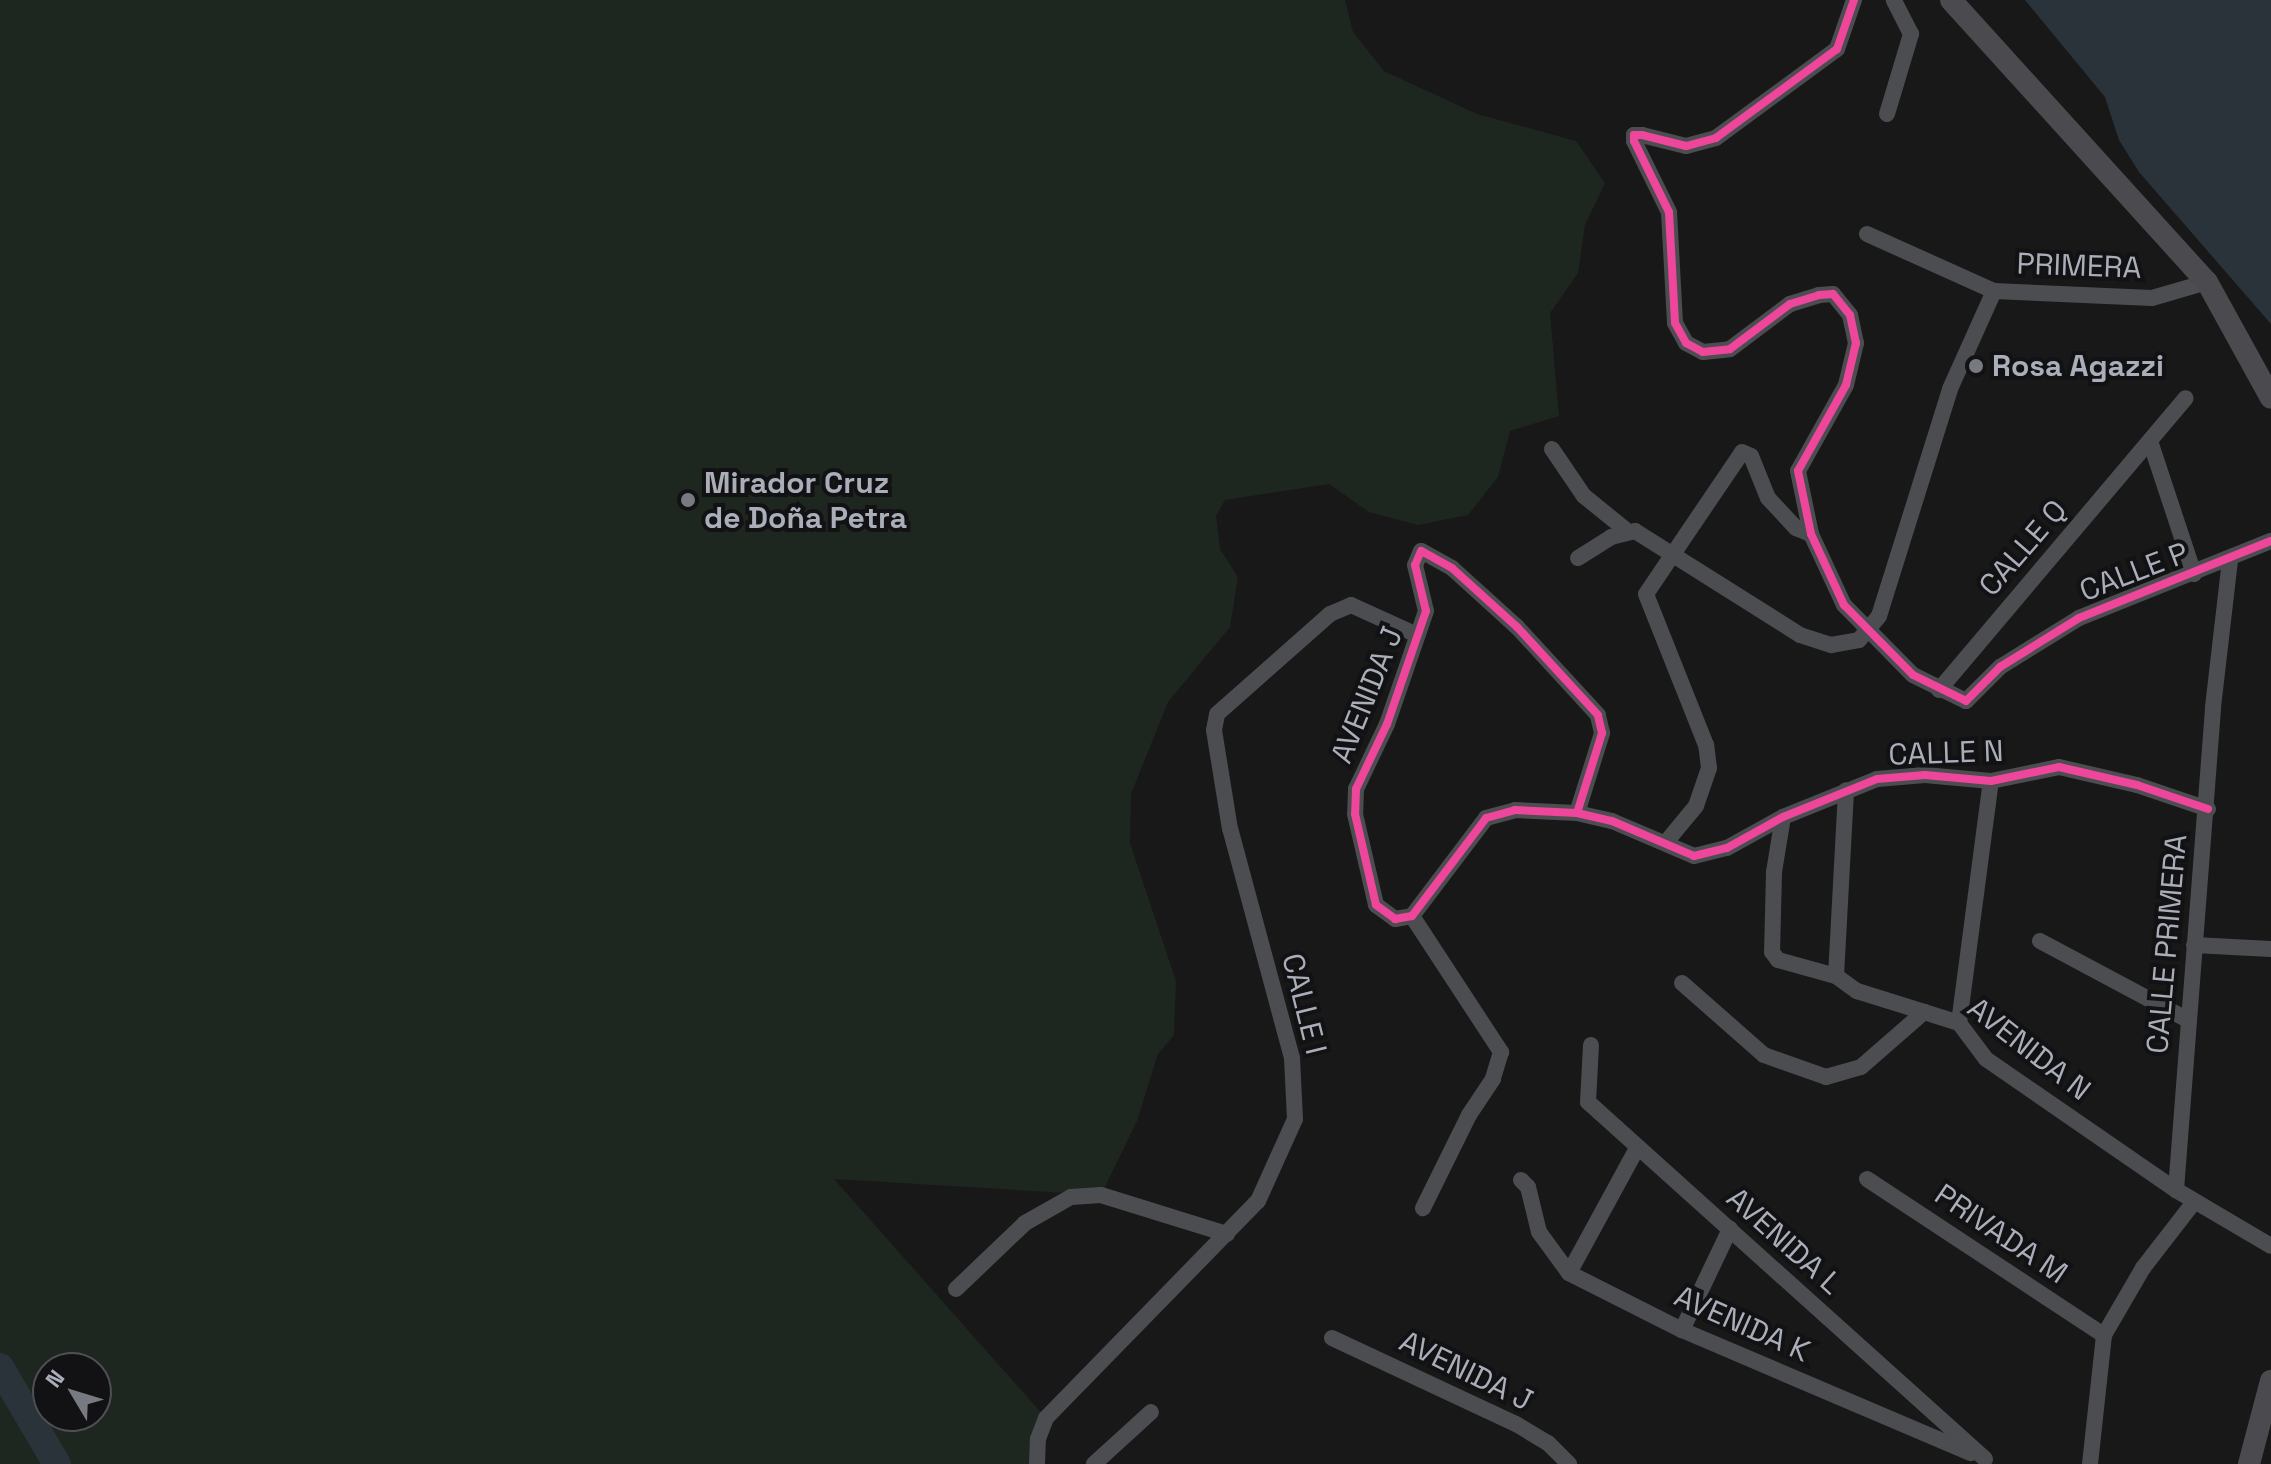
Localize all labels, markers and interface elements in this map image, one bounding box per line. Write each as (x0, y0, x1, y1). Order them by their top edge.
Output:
street label: PRIMERA (2016, 246, 2142, 286)
place label: Rosa Agazzi (1992, 348, 2164, 384)
marker: Rosa Agazzi (1967, 357, 1985, 375)
place label: Mirador Cruz de Doña Petra (704, 465, 907, 536)
marker: Mirador Cruz de Doña Petra (679, 491, 697, 509)
street label: CALLE Q (1972, 493, 2074, 603)
street label: CALLE P (2075, 535, 2193, 609)
street label: AVENIDA J (1323, 621, 1411, 769)
street label: CALLE N (1888, 733, 2004, 773)
street label: CALLE PRIMERA (2139, 833, 2195, 1055)
street label: CALLE I (1274, 950, 1334, 1058)
street label: AVENIDA N (1960, 990, 2098, 1108)
street label: PRIVADA M (1928, 1176, 2074, 1292)
street label: AVENIDA L (1719, 1180, 1849, 1302)
street label: AVENIDA K (1669, 1278, 1815, 1370)
street label: AVENIDA J (1393, 1323, 1539, 1419)
north arrow (32, 1352, 112, 1432)
text: N (39, 1364, 70, 1393)

